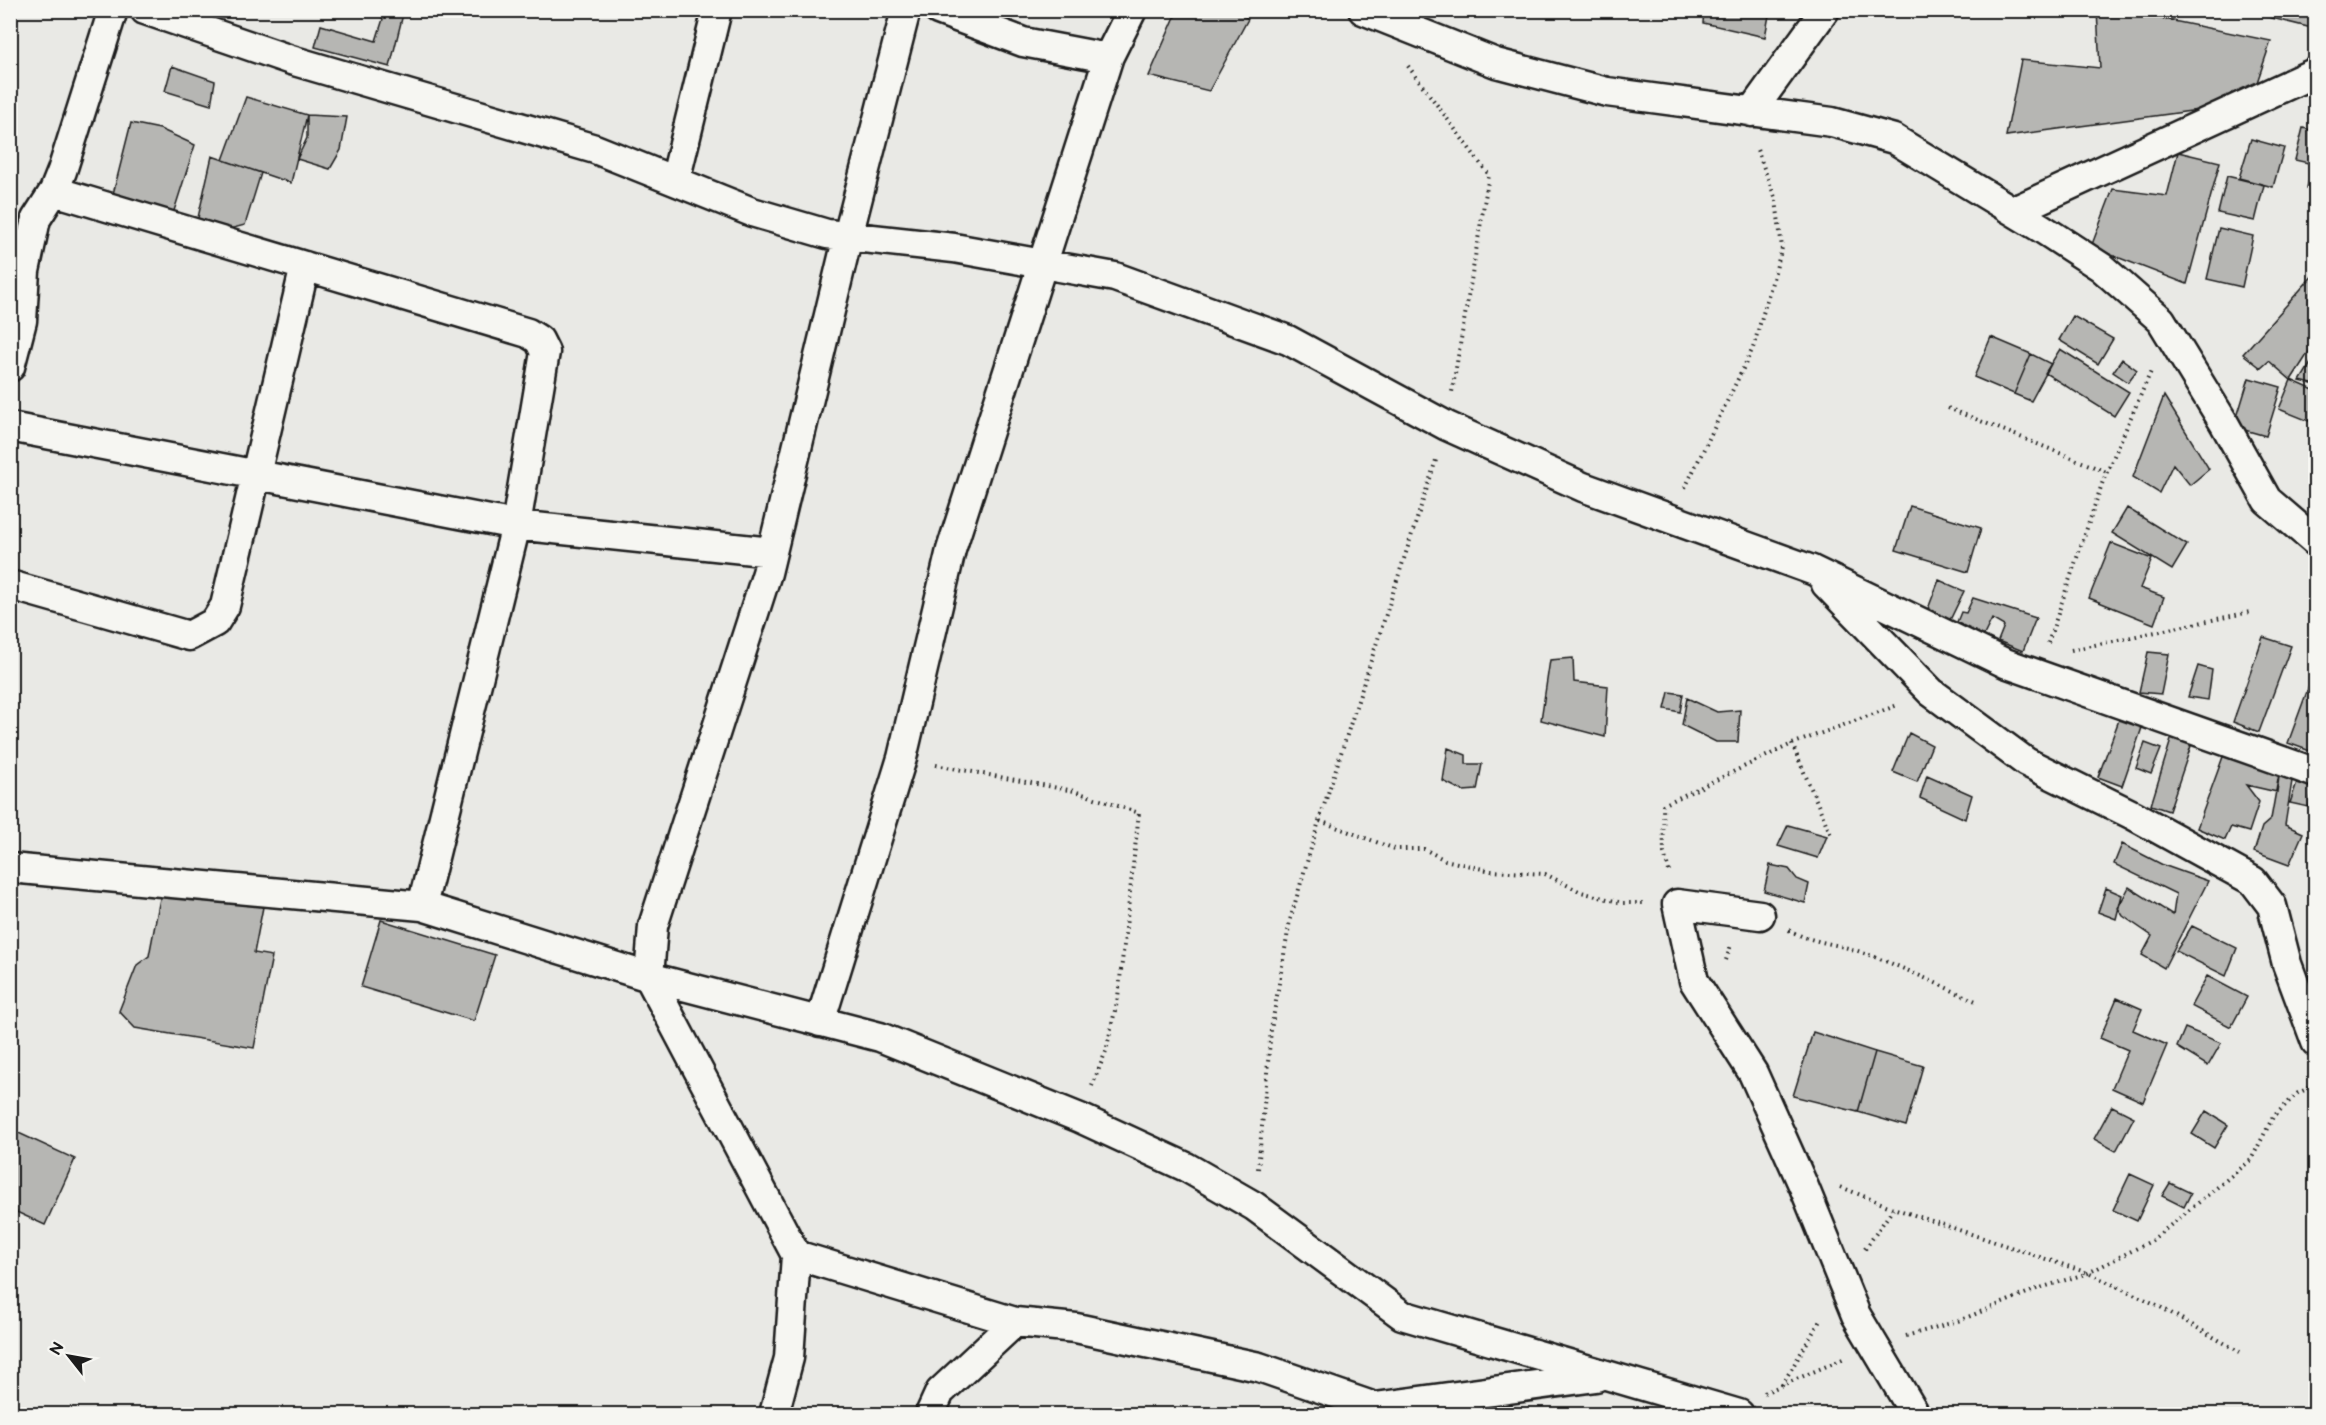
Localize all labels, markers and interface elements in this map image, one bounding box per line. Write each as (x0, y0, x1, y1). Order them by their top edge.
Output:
north arrow (39, 1326, 99, 1386)
text: N (46, 1339, 69, 1359)

